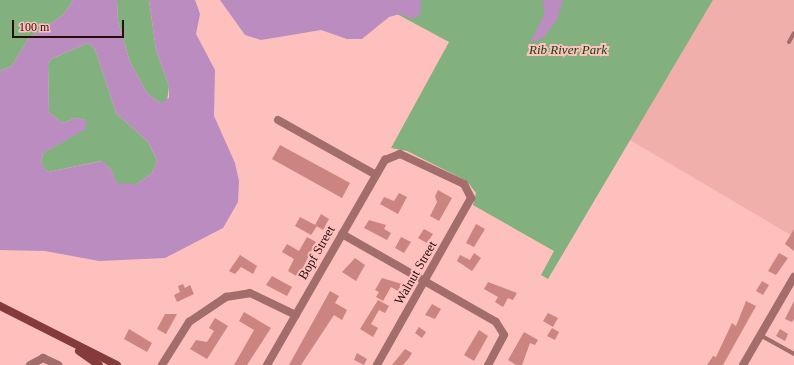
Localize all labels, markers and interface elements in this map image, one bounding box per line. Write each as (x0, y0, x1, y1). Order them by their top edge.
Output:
scale bar (14, 12, 126, 38)
text: 100 m (19, 20, 49, 34)
park label: Rib River Park (529, 42, 607, 58)
street label: Bopf Street (295, 223, 339, 283)
street label: Walnut Street (392, 238, 440, 308)

